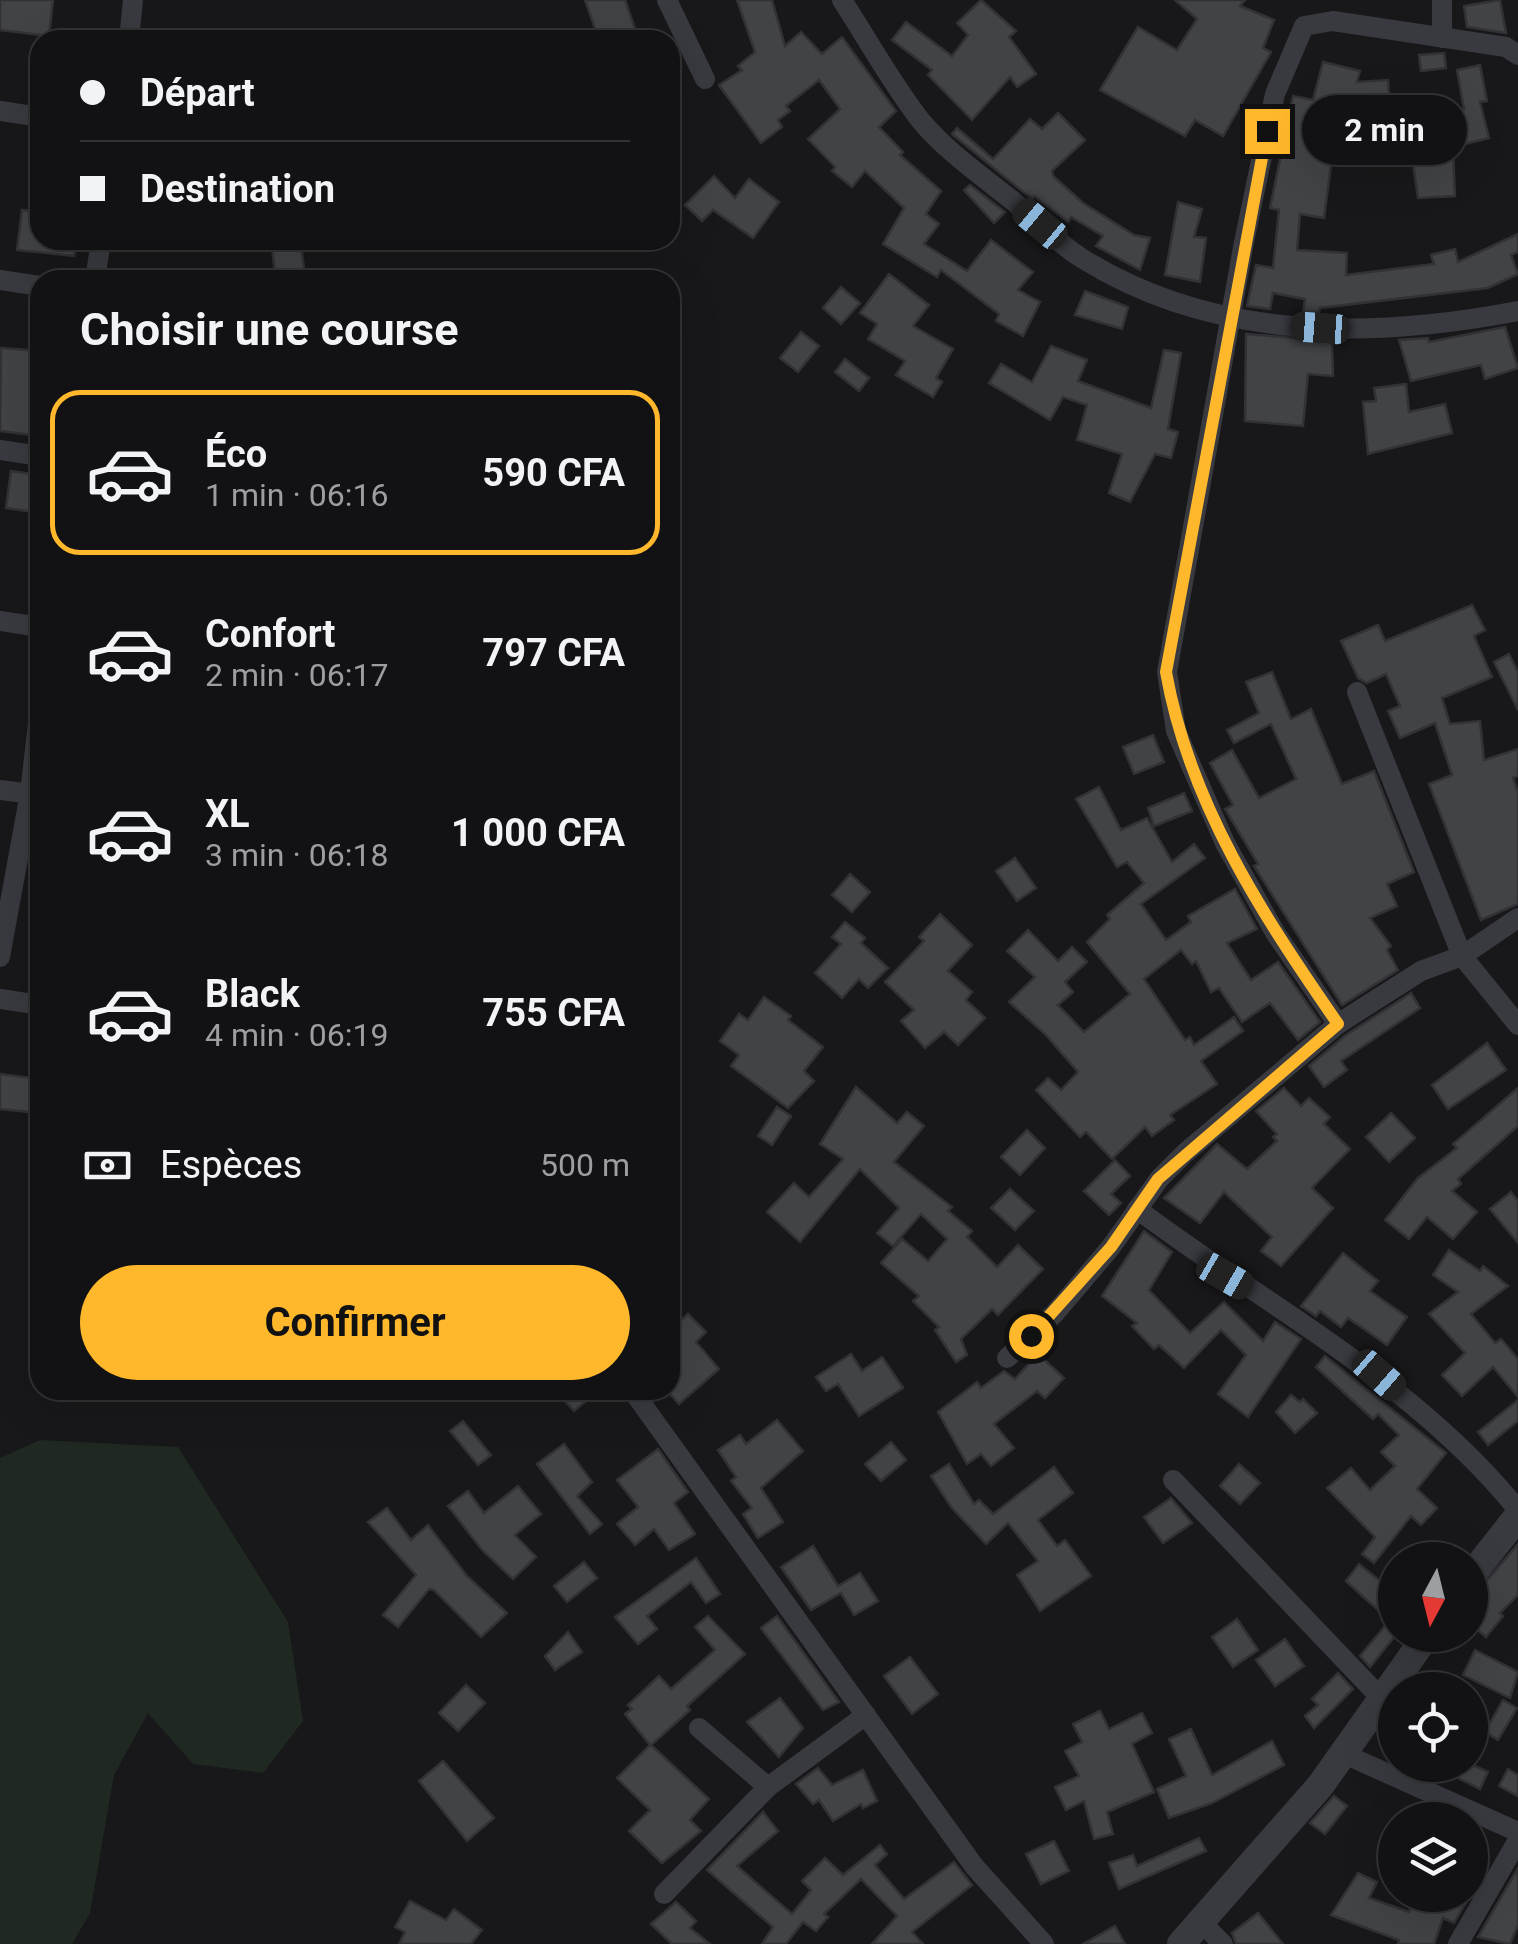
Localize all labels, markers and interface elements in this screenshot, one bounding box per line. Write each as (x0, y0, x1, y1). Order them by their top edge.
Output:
text: Départ (140, 71, 255, 115)
callout: 2 min (1302, 96, 1467, 166)
route end (1245, 109, 1290, 154)
text: 2 min (1344, 111, 1425, 149)
text: Destination (140, 167, 335, 211)
car (1007, 193, 1073, 255)
text: Choisir une course (80, 303, 459, 356)
car (1289, 311, 1351, 345)
icon: car (85, 428, 175, 518)
text: Éco (205, 432, 267, 476)
text: 590 CFA (482, 451, 625, 495)
text: 1 min · 06:16 (205, 476, 388, 514)
icon: car (85, 608, 175, 698)
text: Confort (205, 612, 335, 656)
text: 797 CFA (482, 631, 625, 675)
text: 2 min · 06:17 (205, 656, 388, 694)
icon: car (85, 788, 175, 878)
text: XL (205, 792, 250, 836)
text: 1 000 CFA (451, 811, 625, 855)
text: 3 min · 06:18 (205, 836, 388, 874)
icon: car (85, 968, 175, 1058)
text: Black (205, 972, 300, 1016)
text: 755 CFA (482, 991, 625, 1035)
text: 4 min · 06:19 (205, 1016, 388, 1054)
icon: cash (80, 1138, 135, 1193)
text: Espèces (160, 1143, 302, 1187)
text: 500 m (540, 1146, 630, 1184)
car (1192, 1248, 1258, 1304)
button: Confirmer (80, 1265, 630, 1380)
route start (1009, 1314, 1054, 1359)
car (1347, 1344, 1411, 1406)
north arrow (1378, 1542, 1488, 1652)
map controls (1378, 1542, 1488, 1912)
button: locate (1378, 1672, 1488, 1782)
button: layers (1378, 1802, 1488, 1912)

